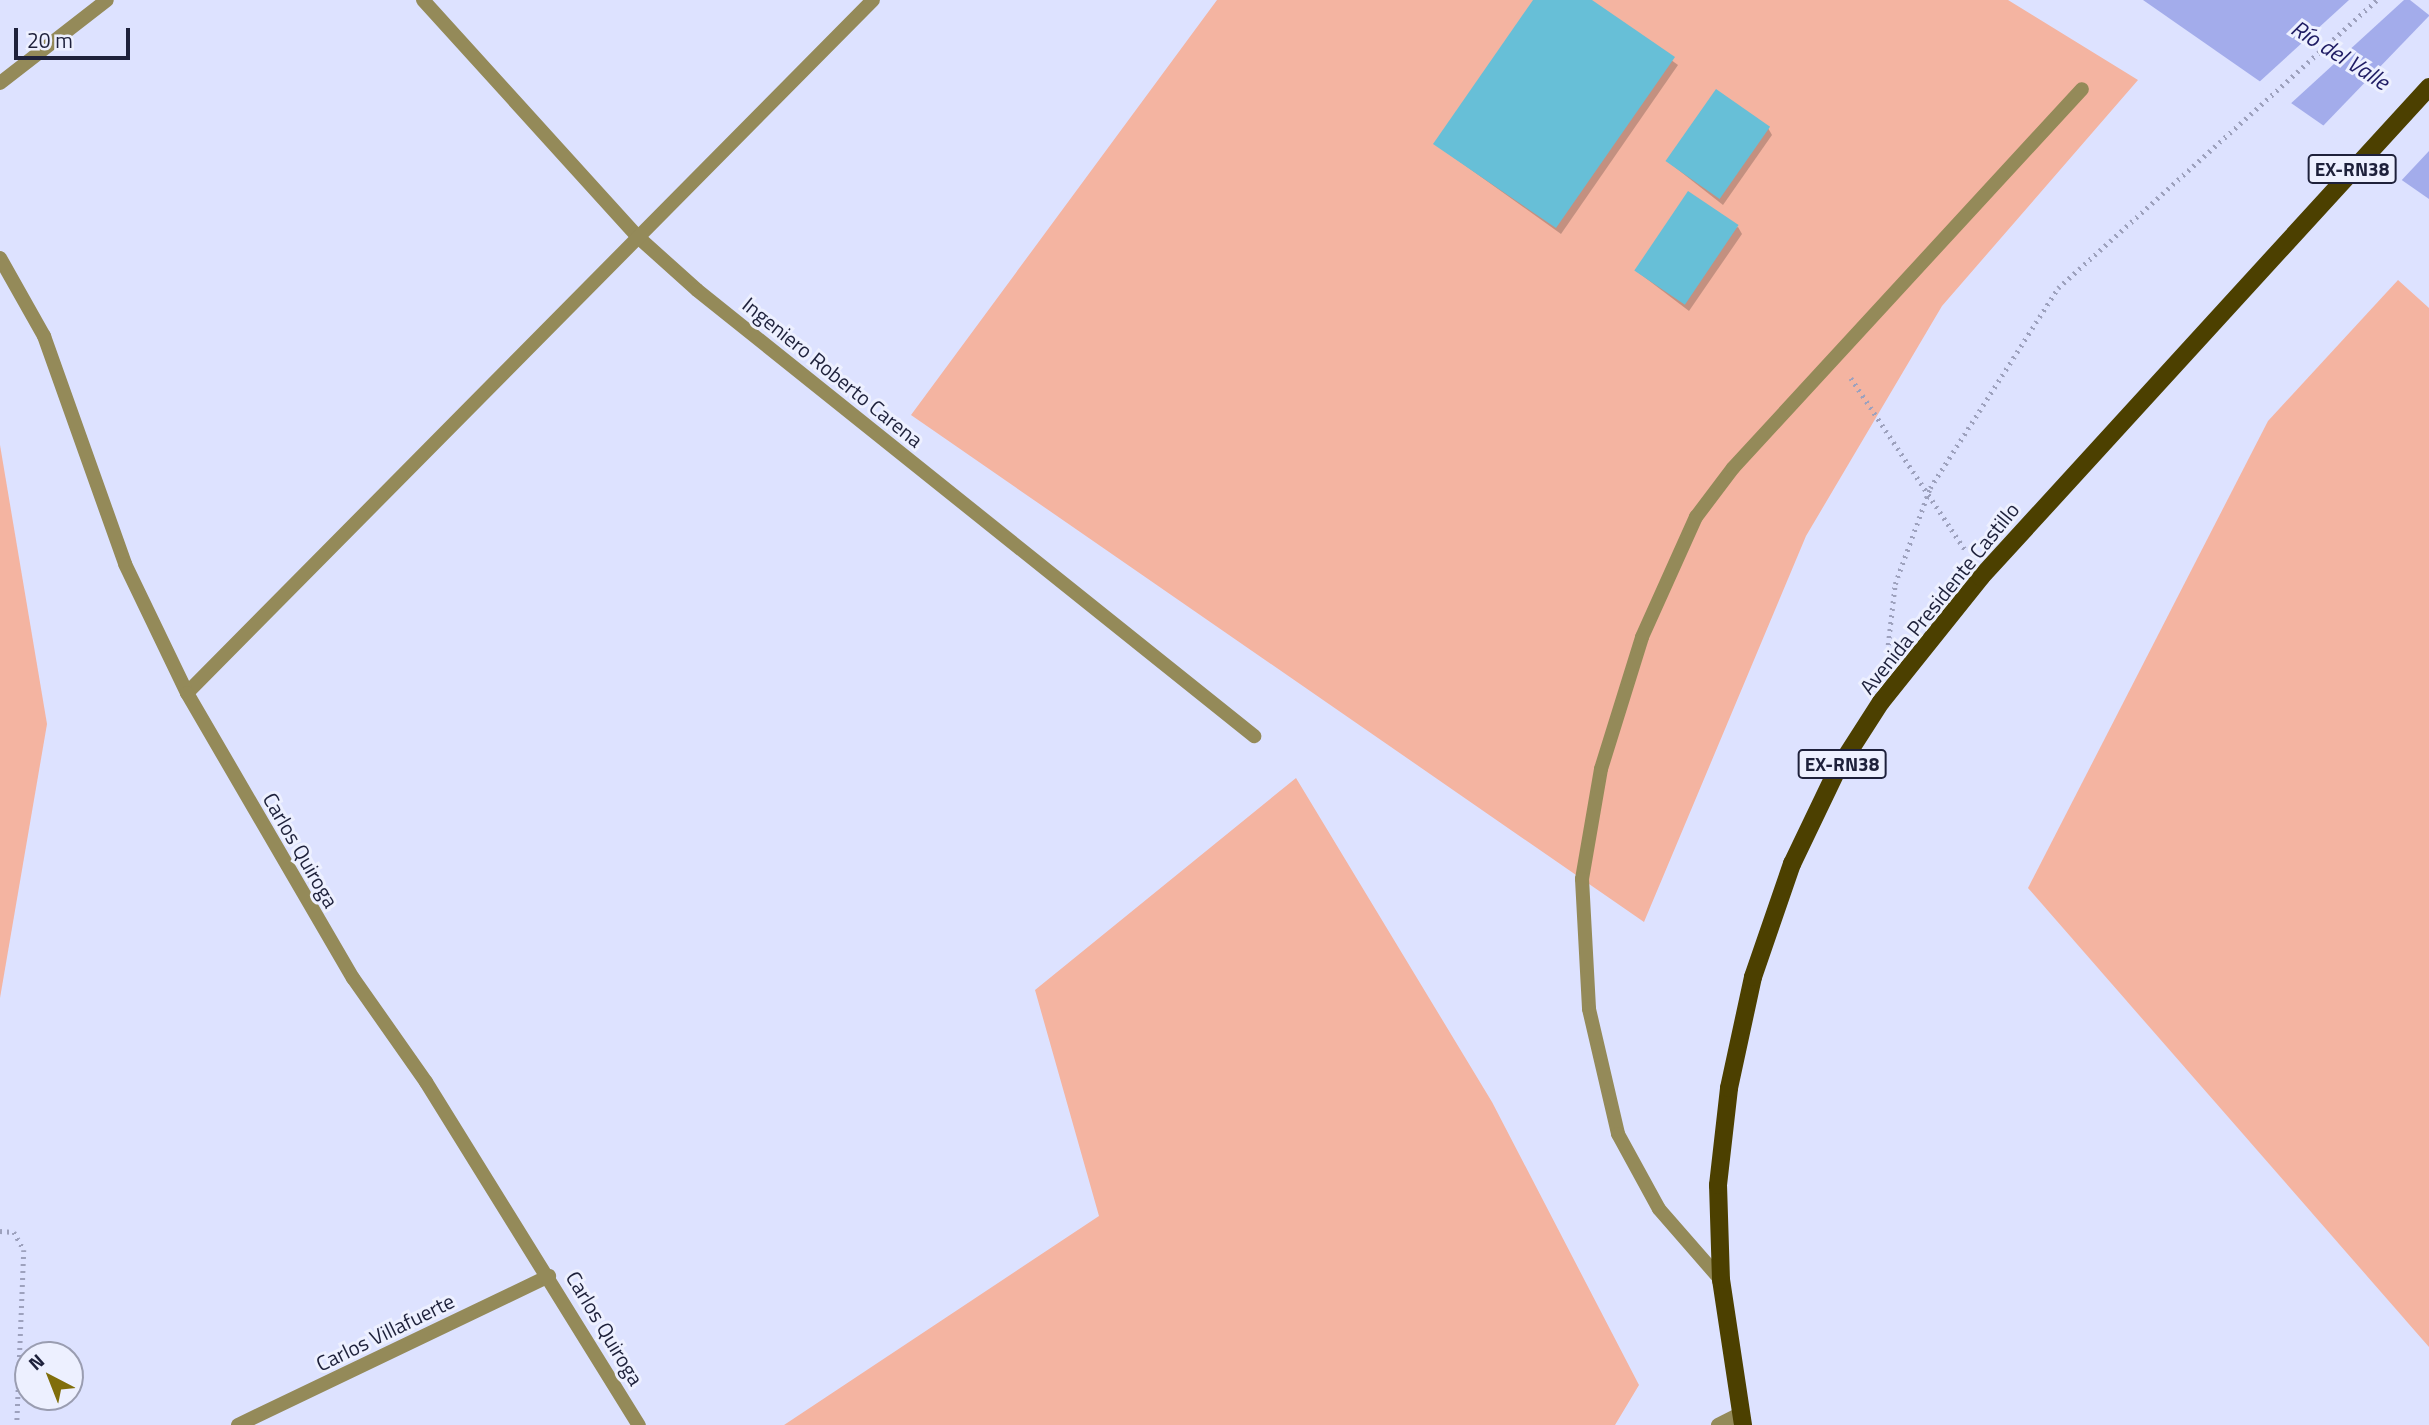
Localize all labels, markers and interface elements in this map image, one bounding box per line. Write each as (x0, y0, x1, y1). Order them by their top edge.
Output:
scale bar (18, 14, 133, 58)
water label: Río del Valle (2286, 14, 2394, 96)
text: 20 m (27, 24, 73, 56)
road number: EX-RN38 (2306, 154, 2398, 184)
street label: Ingeniero Roberto Carena (738, 292, 928, 452)
street label: Avenida Presidente Castillo (1854, 497, 2024, 699)
road number: EX-RN38 (1797, 748, 1888, 779)
street label: Carlos Quiroga (258, 788, 344, 912)
street label: Carlos Quiroga (561, 1266, 649, 1390)
street label: Carlos Villafuerte (312, 1288, 458, 1376)
north arrow (14, 1341, 84, 1411)
text: N (21, 1346, 51, 1377)

